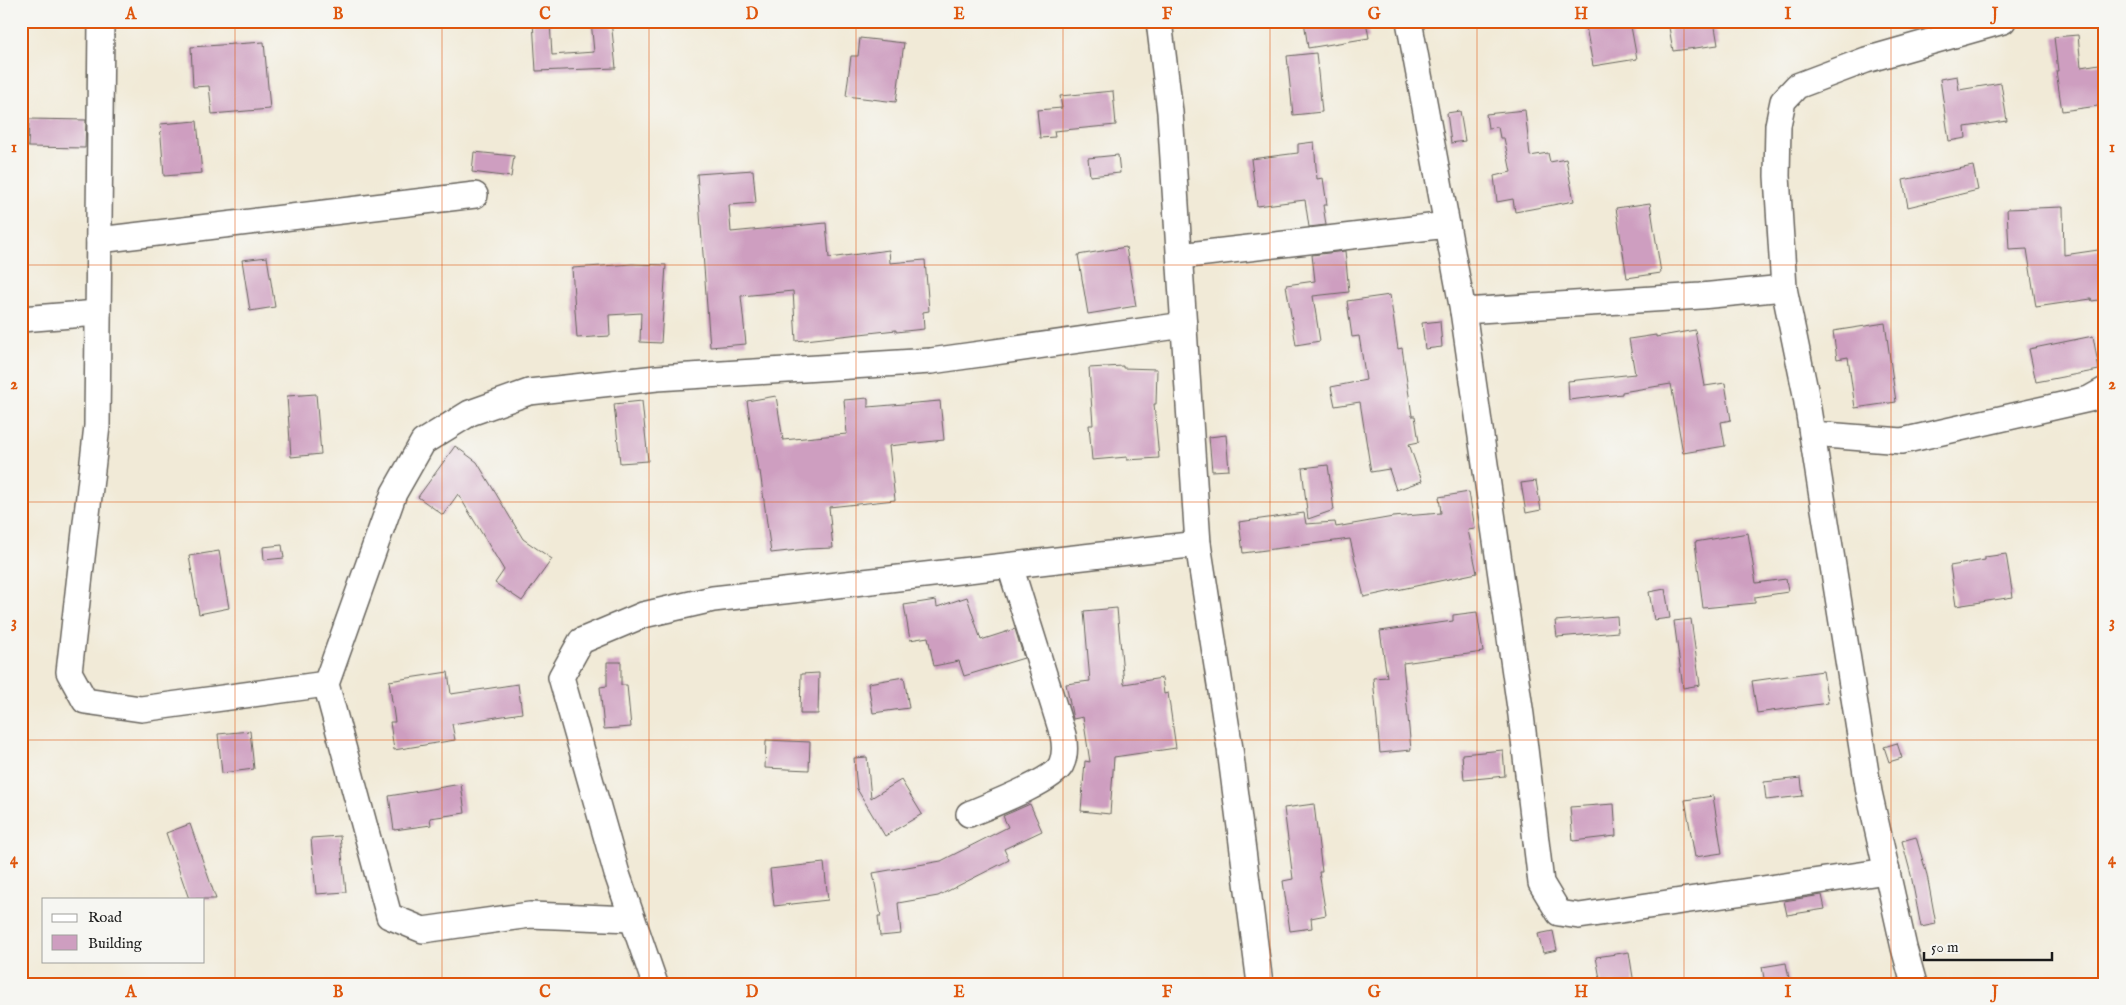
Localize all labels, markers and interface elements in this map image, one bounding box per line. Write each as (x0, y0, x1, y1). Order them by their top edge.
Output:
text: A (125, 5, 138, 25)
text: B (333, 5, 344, 25)
text: C (539, 5, 551, 25)
text: D (746, 5, 759, 25)
text: E (953, 5, 965, 25)
text: F (1162, 5, 1173, 25)
text: G (1368, 5, 1381, 25)
text: H (1574, 5, 1588, 25)
text: I (1785, 5, 1792, 25)
text: J (1990, 5, 1999, 25)
text: 1 (11, 138, 17, 158)
text: 1 (2109, 138, 2115, 158)
text: 2 (10, 375, 18, 395)
text: 2 (2108, 375, 2116, 395)
text: 3 (11, 613, 17, 633)
text: 3 (2109, 613, 2115, 633)
text: 4 (10, 850, 19, 870)
text: 4 (2108, 850, 2117, 870)
legend (42, 898, 205, 962)
text: Road (88, 908, 123, 927)
scale bar (1924, 930, 2051, 962)
text: Building (88, 934, 143, 953)
text: 50 m (1931, 938, 1959, 957)
text: A (125, 983, 138, 1003)
text: B (333, 983, 344, 1003)
text: C (539, 983, 551, 1003)
text: D (746, 983, 759, 1003)
text: E (953, 983, 965, 1003)
text: F (1162, 983, 1173, 1003)
text: G (1368, 983, 1381, 1003)
text: H (1574, 983, 1588, 1003)
text: I (1785, 983, 1792, 1003)
text: J (1990, 983, 1999, 1003)

